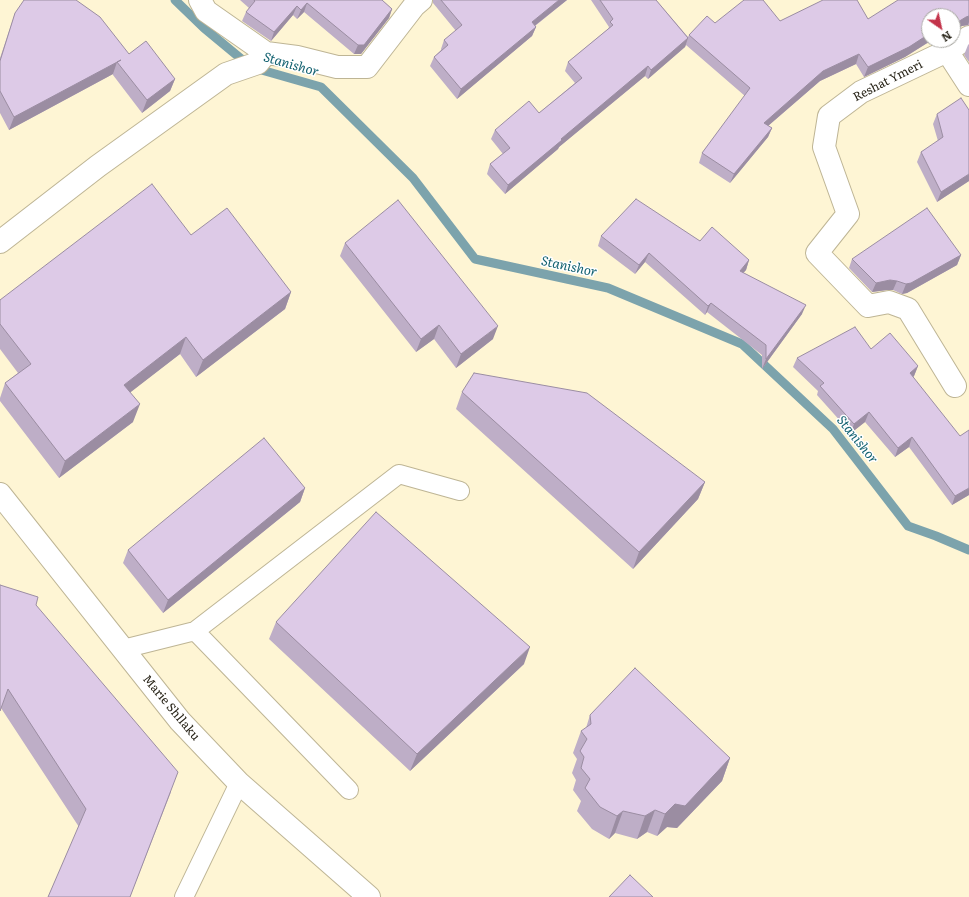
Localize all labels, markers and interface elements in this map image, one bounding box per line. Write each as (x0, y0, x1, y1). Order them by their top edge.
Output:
north arrow (921, 8, 961, 48)
text: N (939, 28, 955, 46)
water label: Stanishor (262, 50, 320, 80)
street label: Reshat Ymeri (851, 57, 925, 105)
water label: Stanishor (540, 253, 598, 281)
water label: Stanishor (833, 413, 881, 467)
street label: Marie Shllaku (139, 672, 203, 744)

